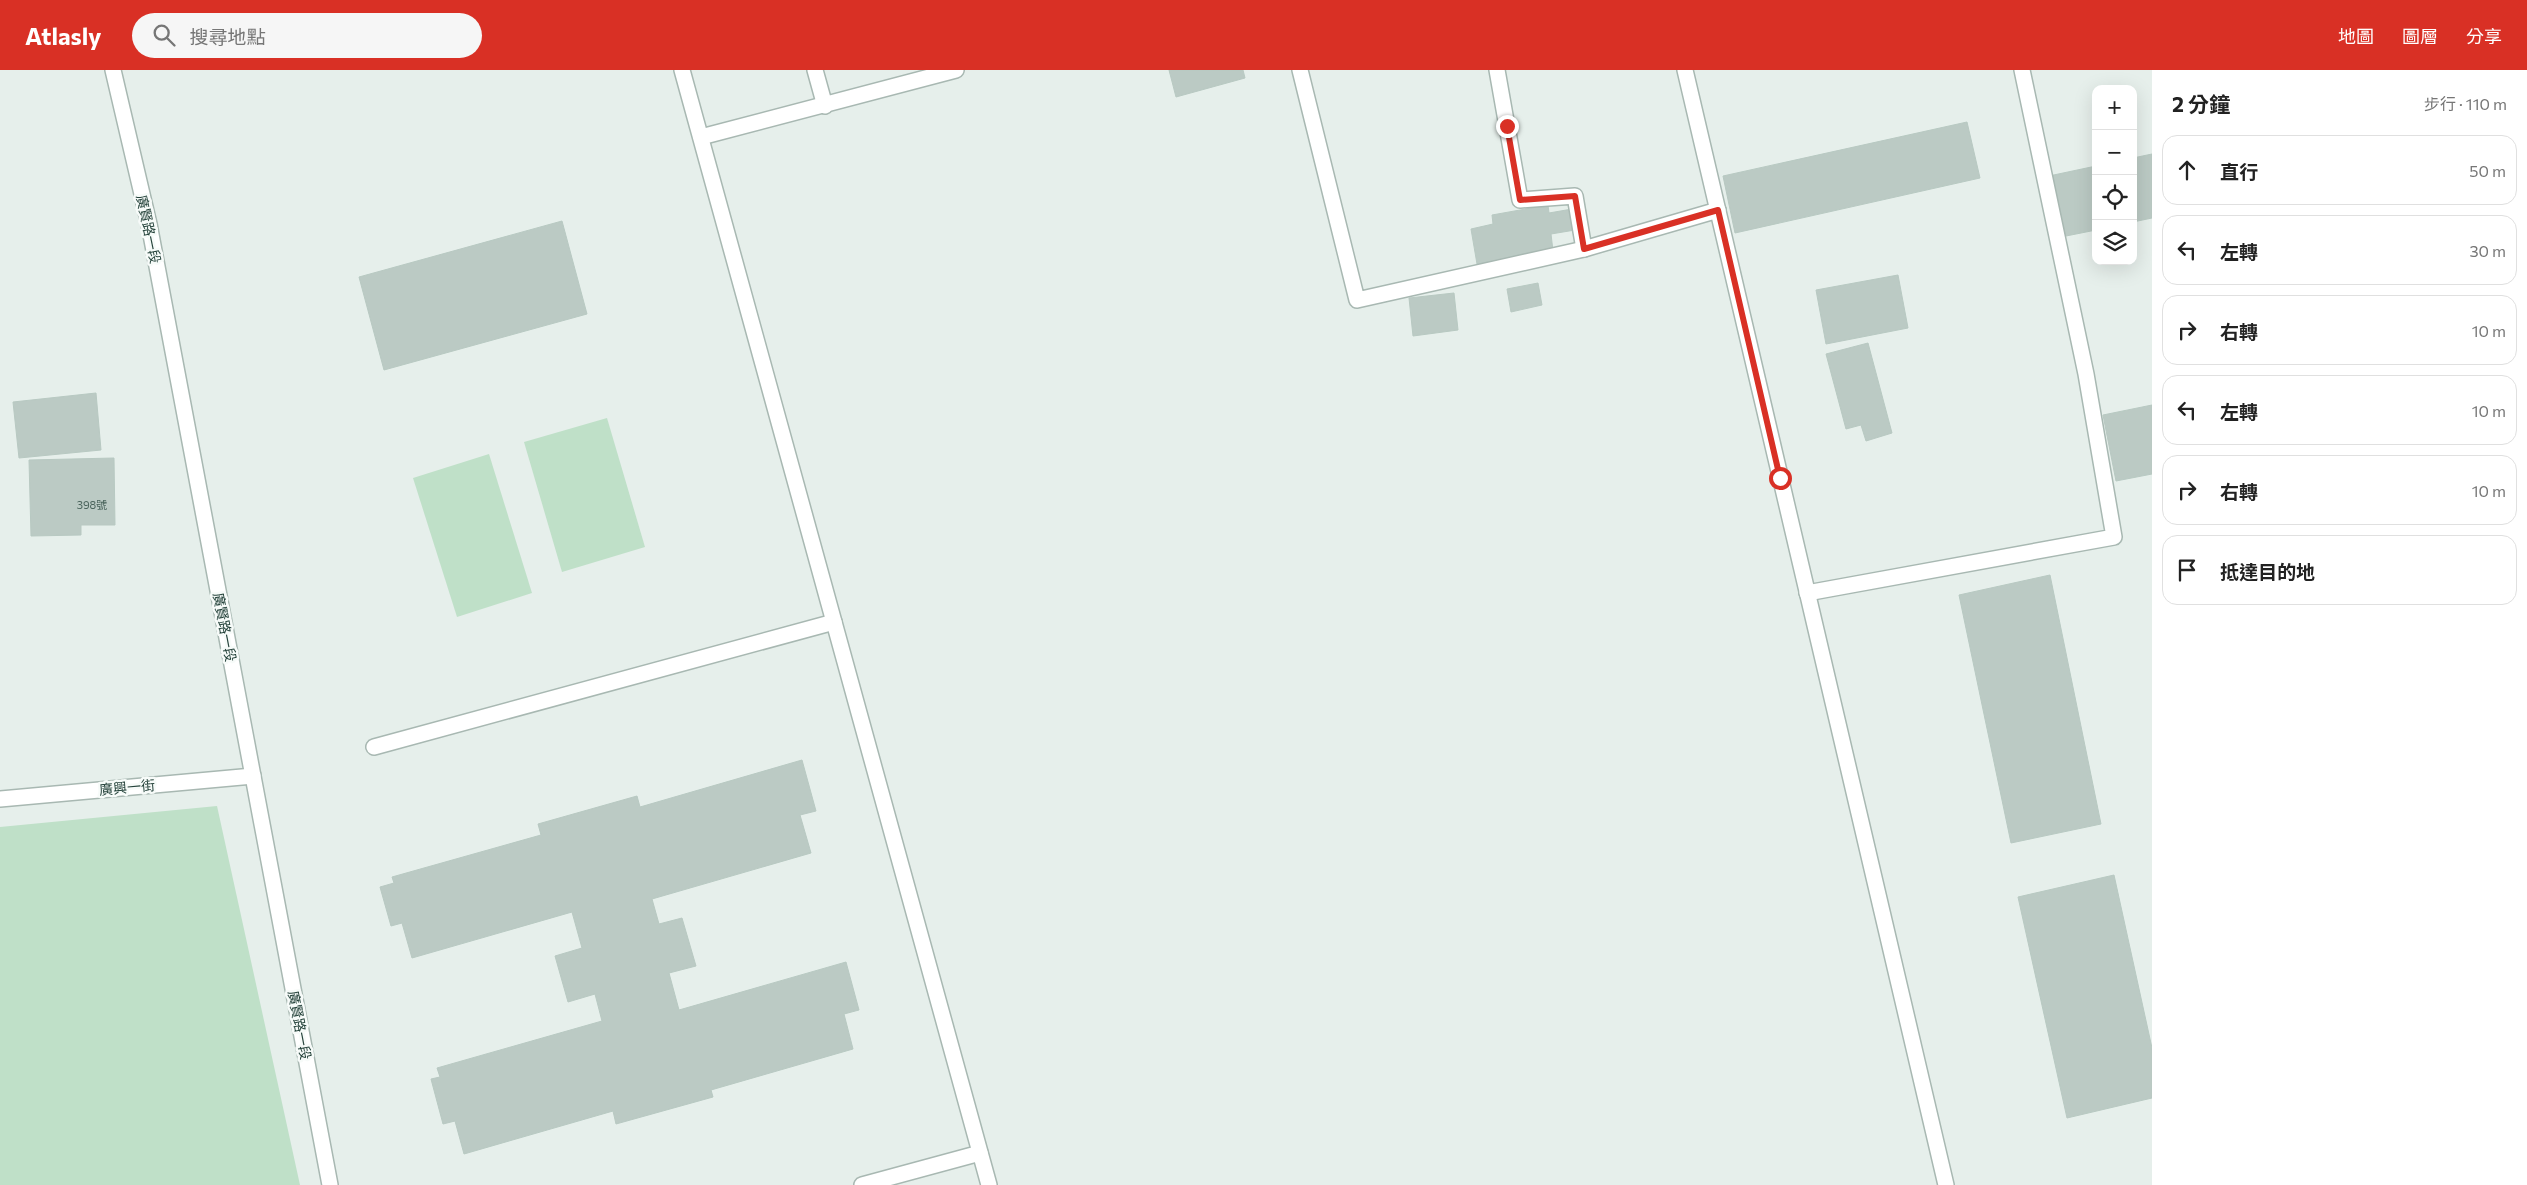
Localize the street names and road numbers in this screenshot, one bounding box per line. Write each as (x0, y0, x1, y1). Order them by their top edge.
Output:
street label: 廣賢路一段 (133, 193, 165, 265)
street label: 廣賢路一段 (210, 591, 240, 663)
street label: 廣興一街 (98, 776, 156, 798)
street label: 廣賢路一段 (285, 989, 315, 1061)

